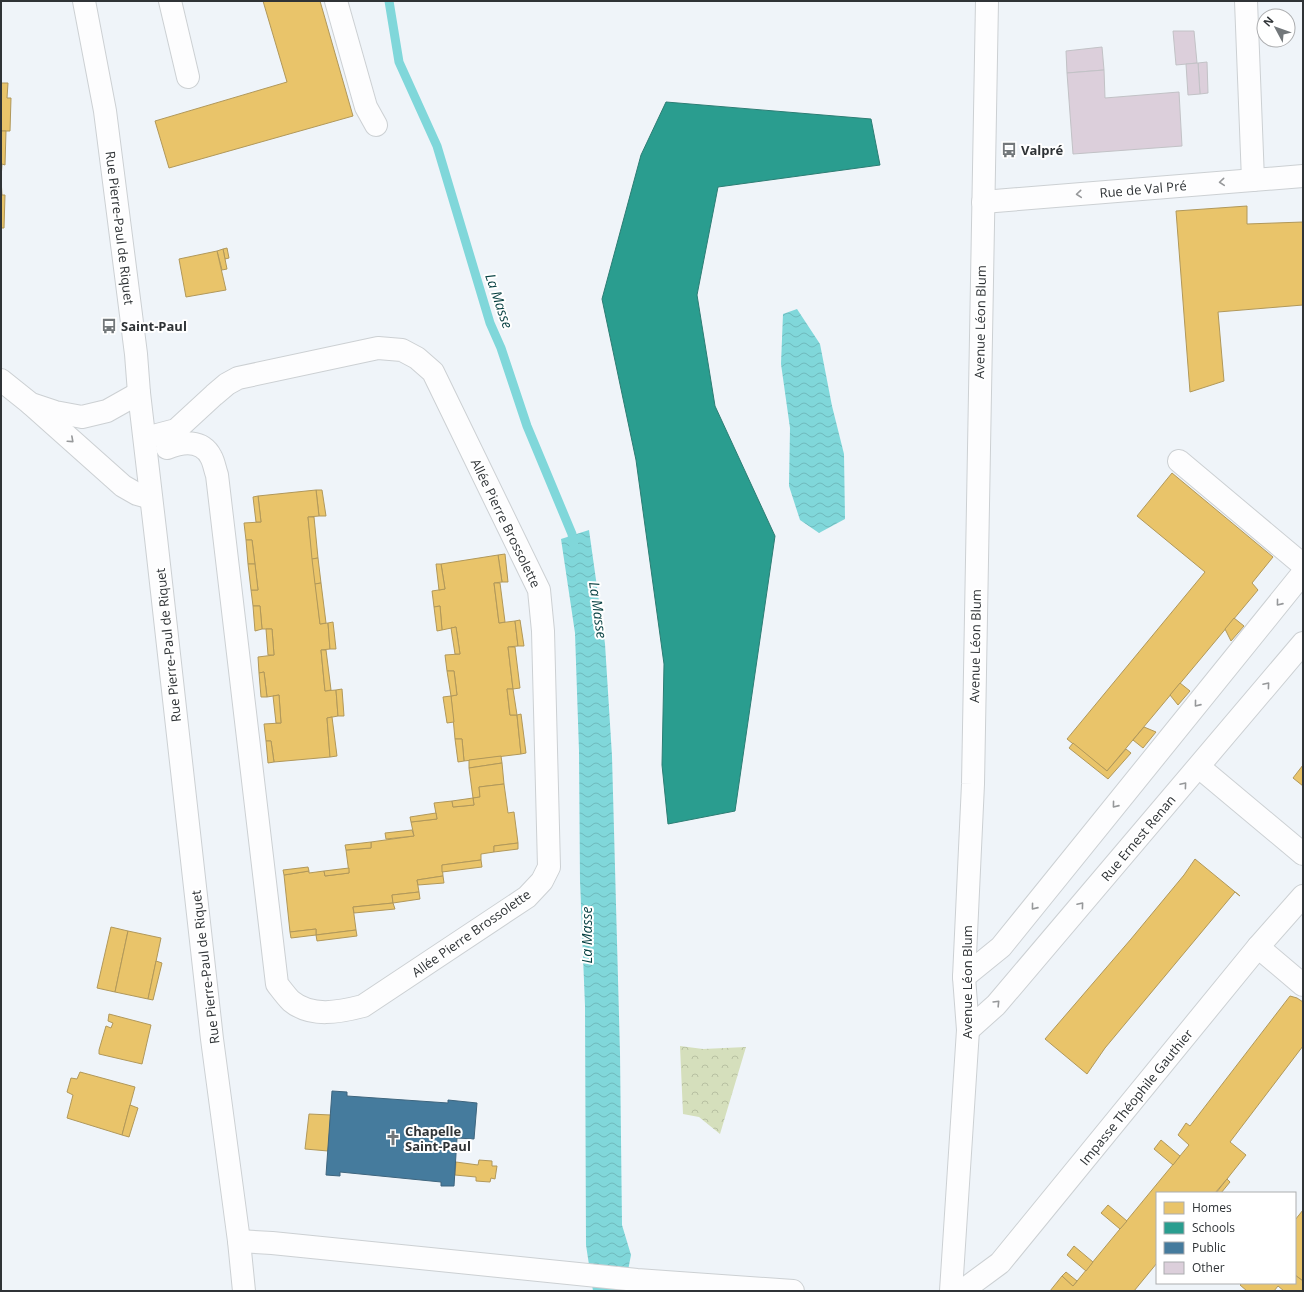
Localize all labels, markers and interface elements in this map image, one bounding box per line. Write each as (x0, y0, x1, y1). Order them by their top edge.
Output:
north arrow (1256, 8, 1296, 48)
text: N (1259, 13, 1277, 29)
bus stop icon: Valpré (1000, 141, 1018, 159)
place label: Valpré (1021, 141, 1063, 159)
street label: Rue Pierre-Paul de Riquet (102, 150, 138, 306)
street label: Rue de Val Pré (1099, 176, 1187, 202)
one-way arrow (1219, 178, 1225, 187)
one-way arrow (1076, 190, 1082, 199)
street label: Avenue Léon Blum (970, 265, 990, 379)
water label: La Masse (481, 271, 518, 331)
bus stop icon: Saint-Paul (100, 317, 118, 335)
place label: Saint-Paul (121, 317, 187, 335)
one-way arrow (66, 435, 73, 442)
street label: Allée Pierre Brossolette (467, 456, 545, 590)
street label: Rue Pierre-Paul de Riquet (151, 567, 185, 723)
water label: La Masse (585, 580, 612, 639)
street label: Avenue Léon Blum (965, 589, 985, 703)
one-way arrow (1276, 599, 1283, 606)
one-way arrow (1263, 682, 1270, 690)
one-way arrow (1194, 700, 1201, 707)
one-way arrow (1179, 782, 1186, 789)
street label: Rue Ernest Renan (1097, 791, 1179, 885)
one-way arrow (1113, 801, 1120, 808)
street label: Allée Pierre Brossolette (408, 885, 534, 981)
street label: Rue Pierre-Paul de Riquet (187, 889, 223, 1045)
one-way arrow (1031, 902, 1038, 909)
one-way arrow (1077, 902, 1084, 909)
water label: La Masse (577, 907, 596, 963)
street label: Avenue Léon Blum (958, 925, 976, 1039)
one-way arrow (992, 1001, 999, 1008)
street label: Impasse Théophile Gauthier (1075, 1025, 1197, 1169)
place label: Chapelle Saint-Paul (405, 1122, 471, 1155)
church icon: Chapelle Saint-Paul (384, 1129, 402, 1147)
legend (1156, 1192, 1296, 1284)
text: Homes (1192, 1199, 1232, 1216)
text: Schools (1192, 1219, 1235, 1236)
text: Public (1192, 1239, 1226, 1256)
text: Other (1192, 1259, 1225, 1276)

